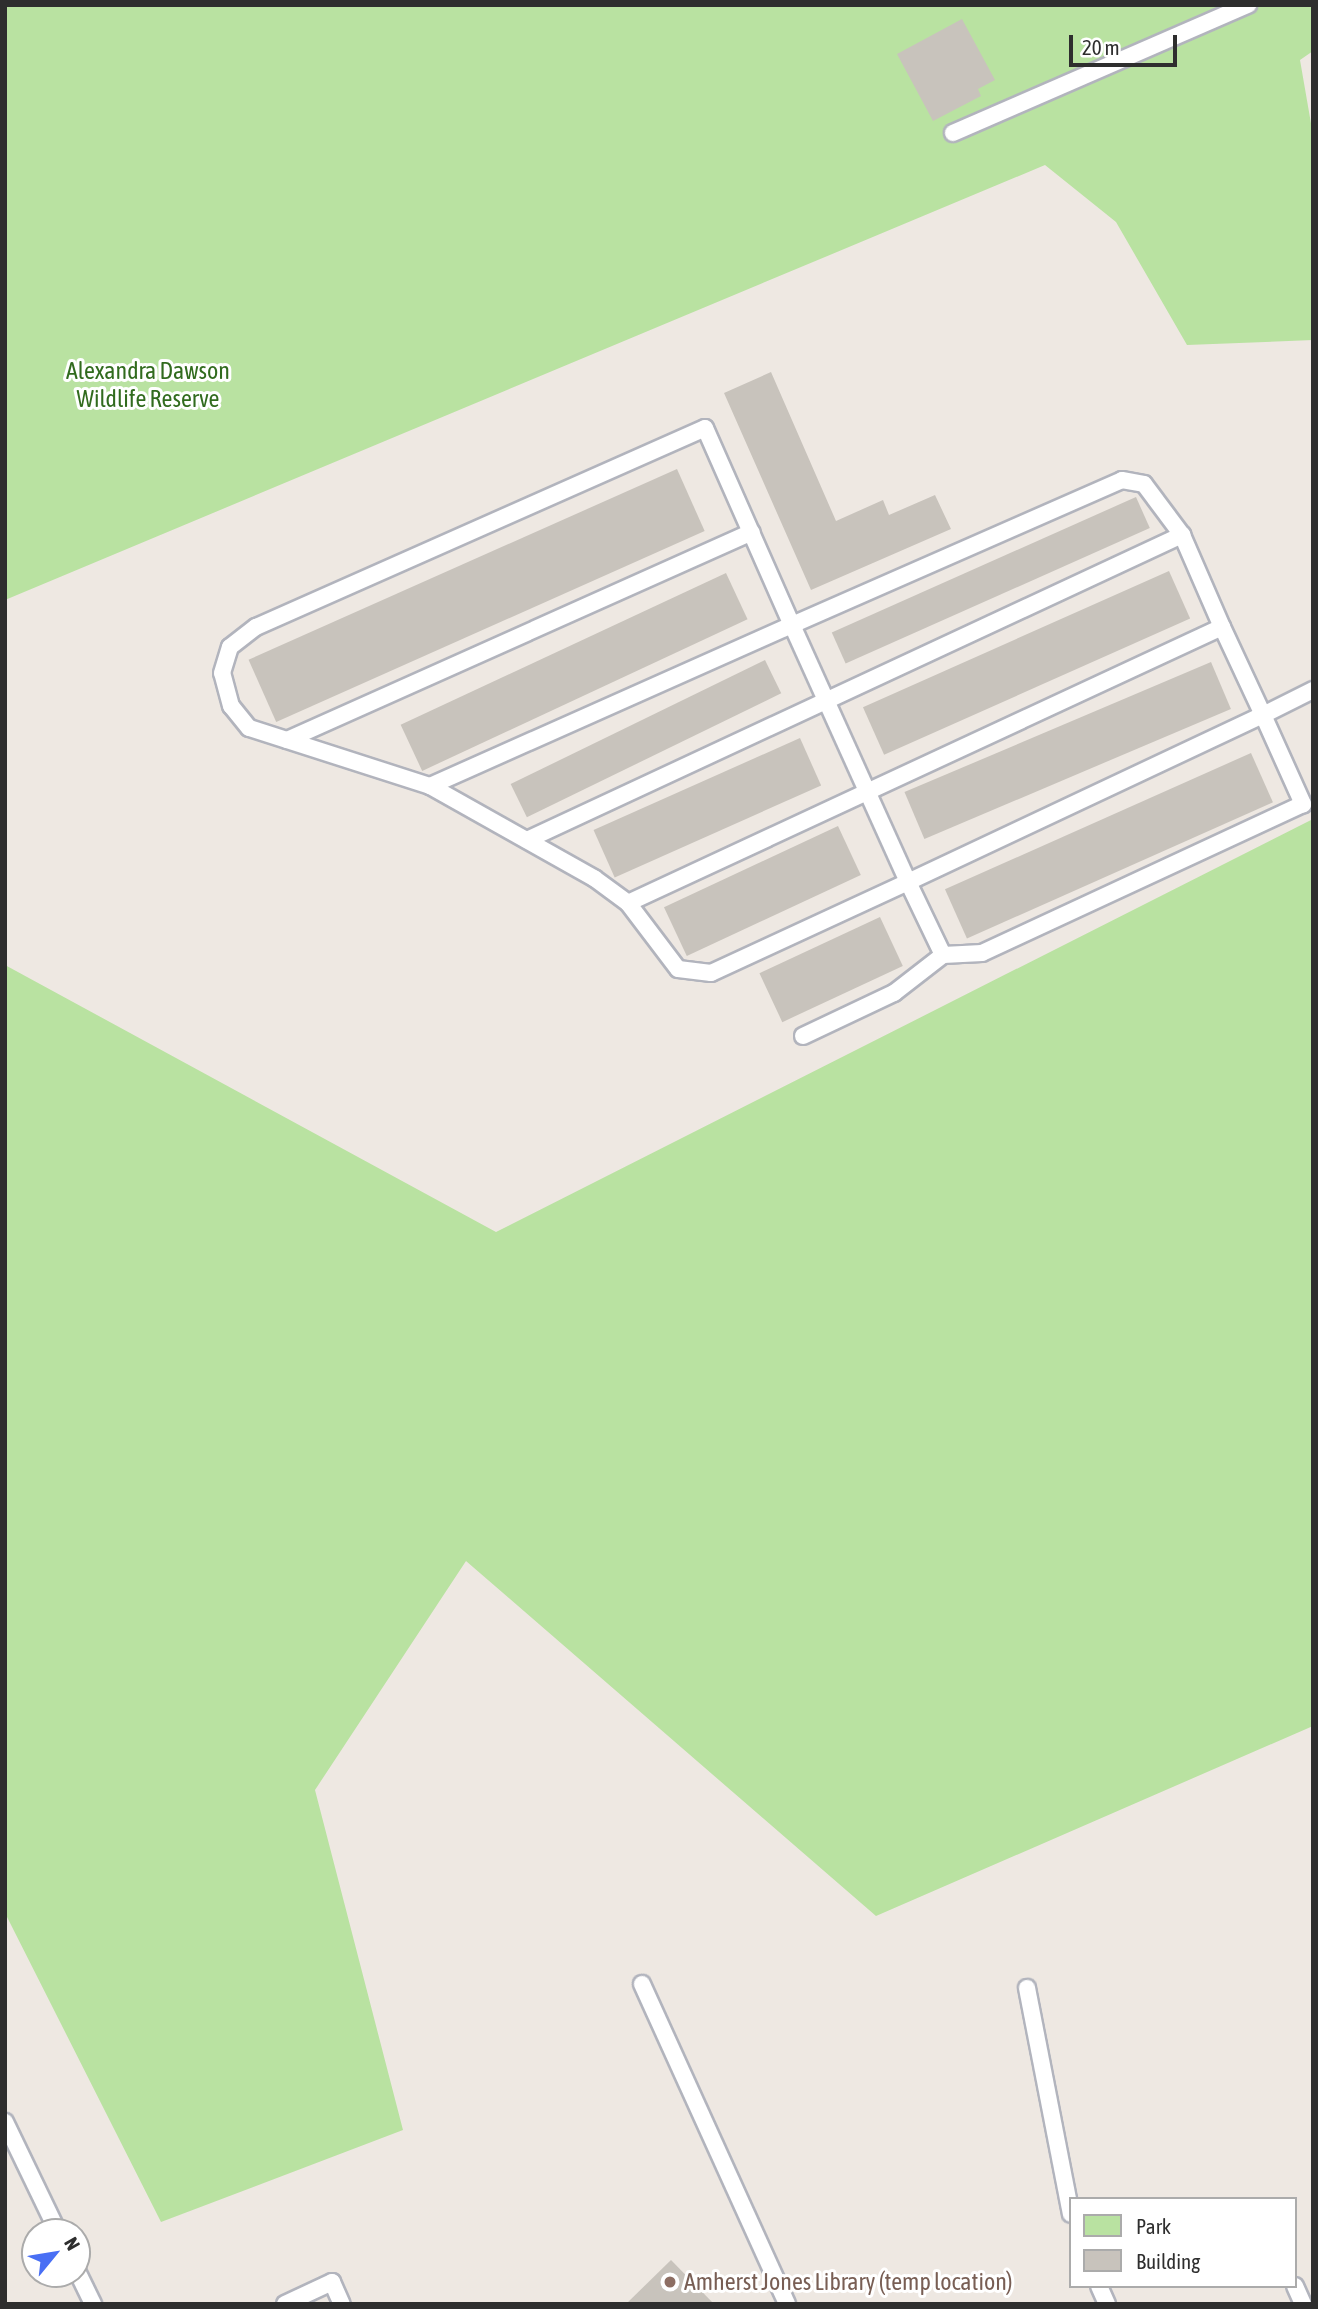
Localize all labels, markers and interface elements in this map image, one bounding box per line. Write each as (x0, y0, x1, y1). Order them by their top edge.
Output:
scale bar (1073, 21, 1182, 65)
text: 20 m (1082, 35, 1120, 59)
park label: Alexandra Dawson Wildlife Reserve (66, 357, 230, 413)
legend (1070, 2197, 1297, 2288)
text: Park (1136, 2214, 1171, 2238)
north arrow (21, 2218, 91, 2288)
text: N (60, 2233, 85, 2254)
text: Building (1136, 2249, 1200, 2273)
place label: Amherst Jones Library (temp location) (684, 2268, 1013, 2296)
marker: Amherst Jones Library (temp location) (662, 2274, 678, 2290)

